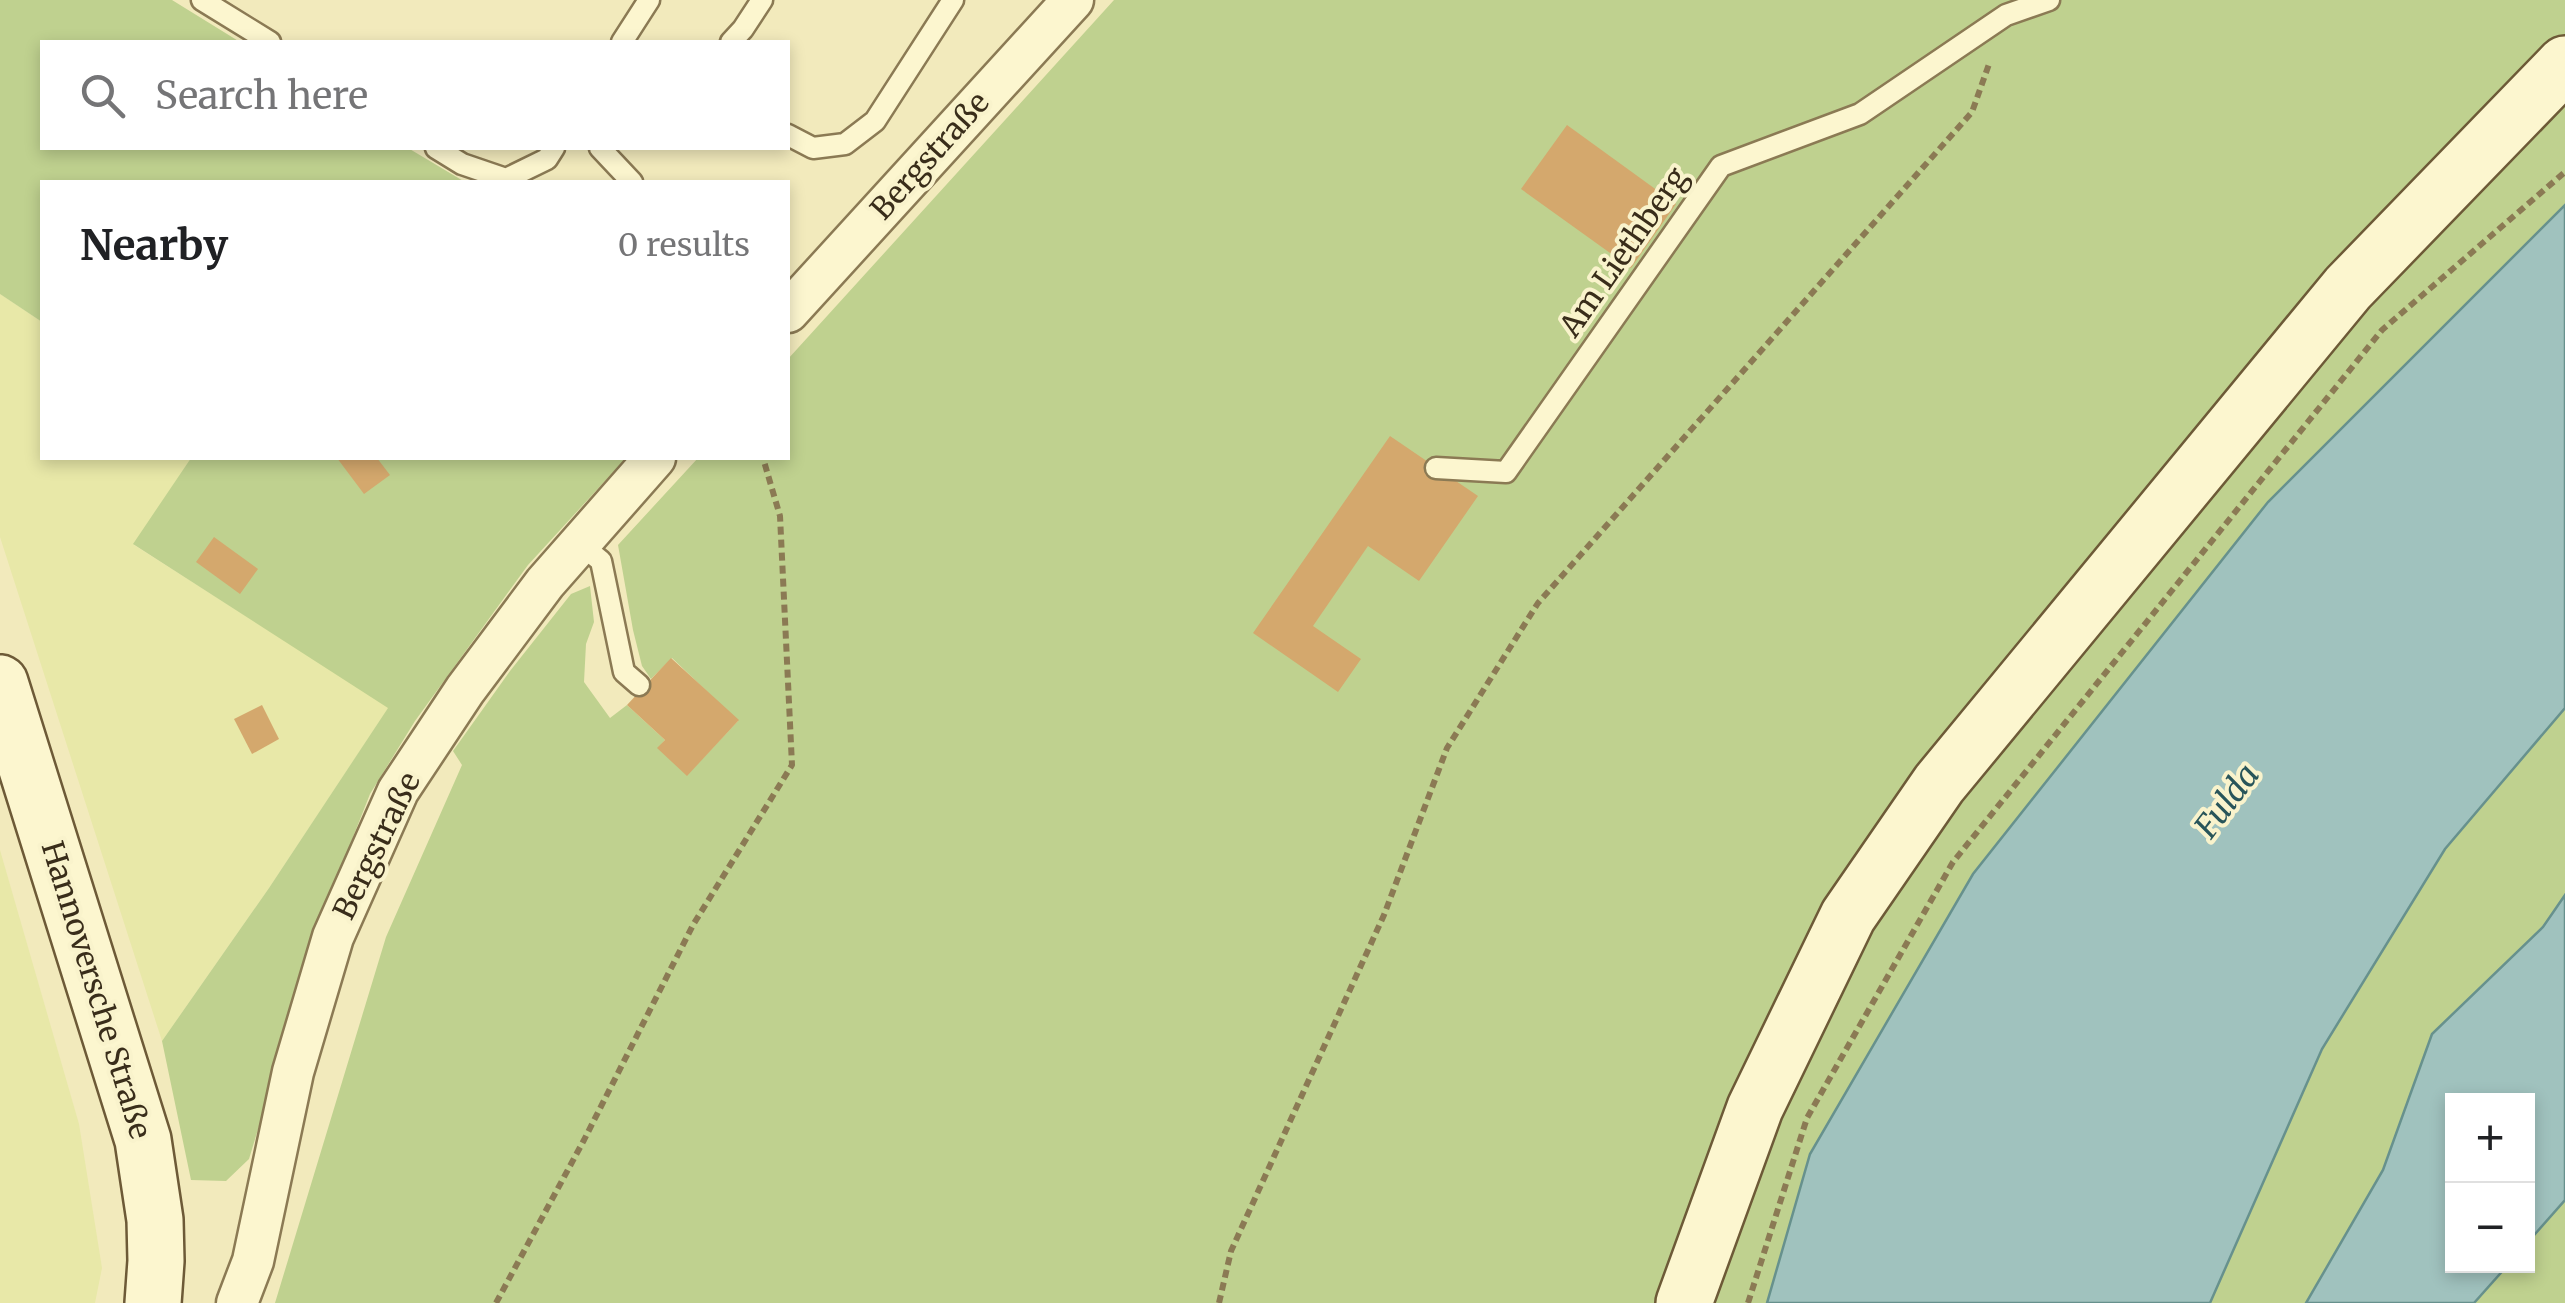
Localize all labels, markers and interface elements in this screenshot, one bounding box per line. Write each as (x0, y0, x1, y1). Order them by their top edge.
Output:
search box (40, 40, 790, 150)
icon: search (75, 68, 130, 123)
text: Search here (155, 72, 368, 119)
street label: Bergstraße (862, 84, 997, 227)
street label: Am Liethberg (1550, 159, 1696, 344)
text: Nearby (80, 219, 228, 271)
text: 0 results (618, 225, 750, 265)
water label: Fulda (2186, 756, 2268, 847)
street label: Bergstraße (324, 766, 428, 925)
street label: Hannoversche Straße (34, 836, 160, 1143)
map controls (2445, 1093, 2535, 1273)
button: + (2445, 1093, 2535, 1183)
button: − (2445, 1183, 2535, 1273)

